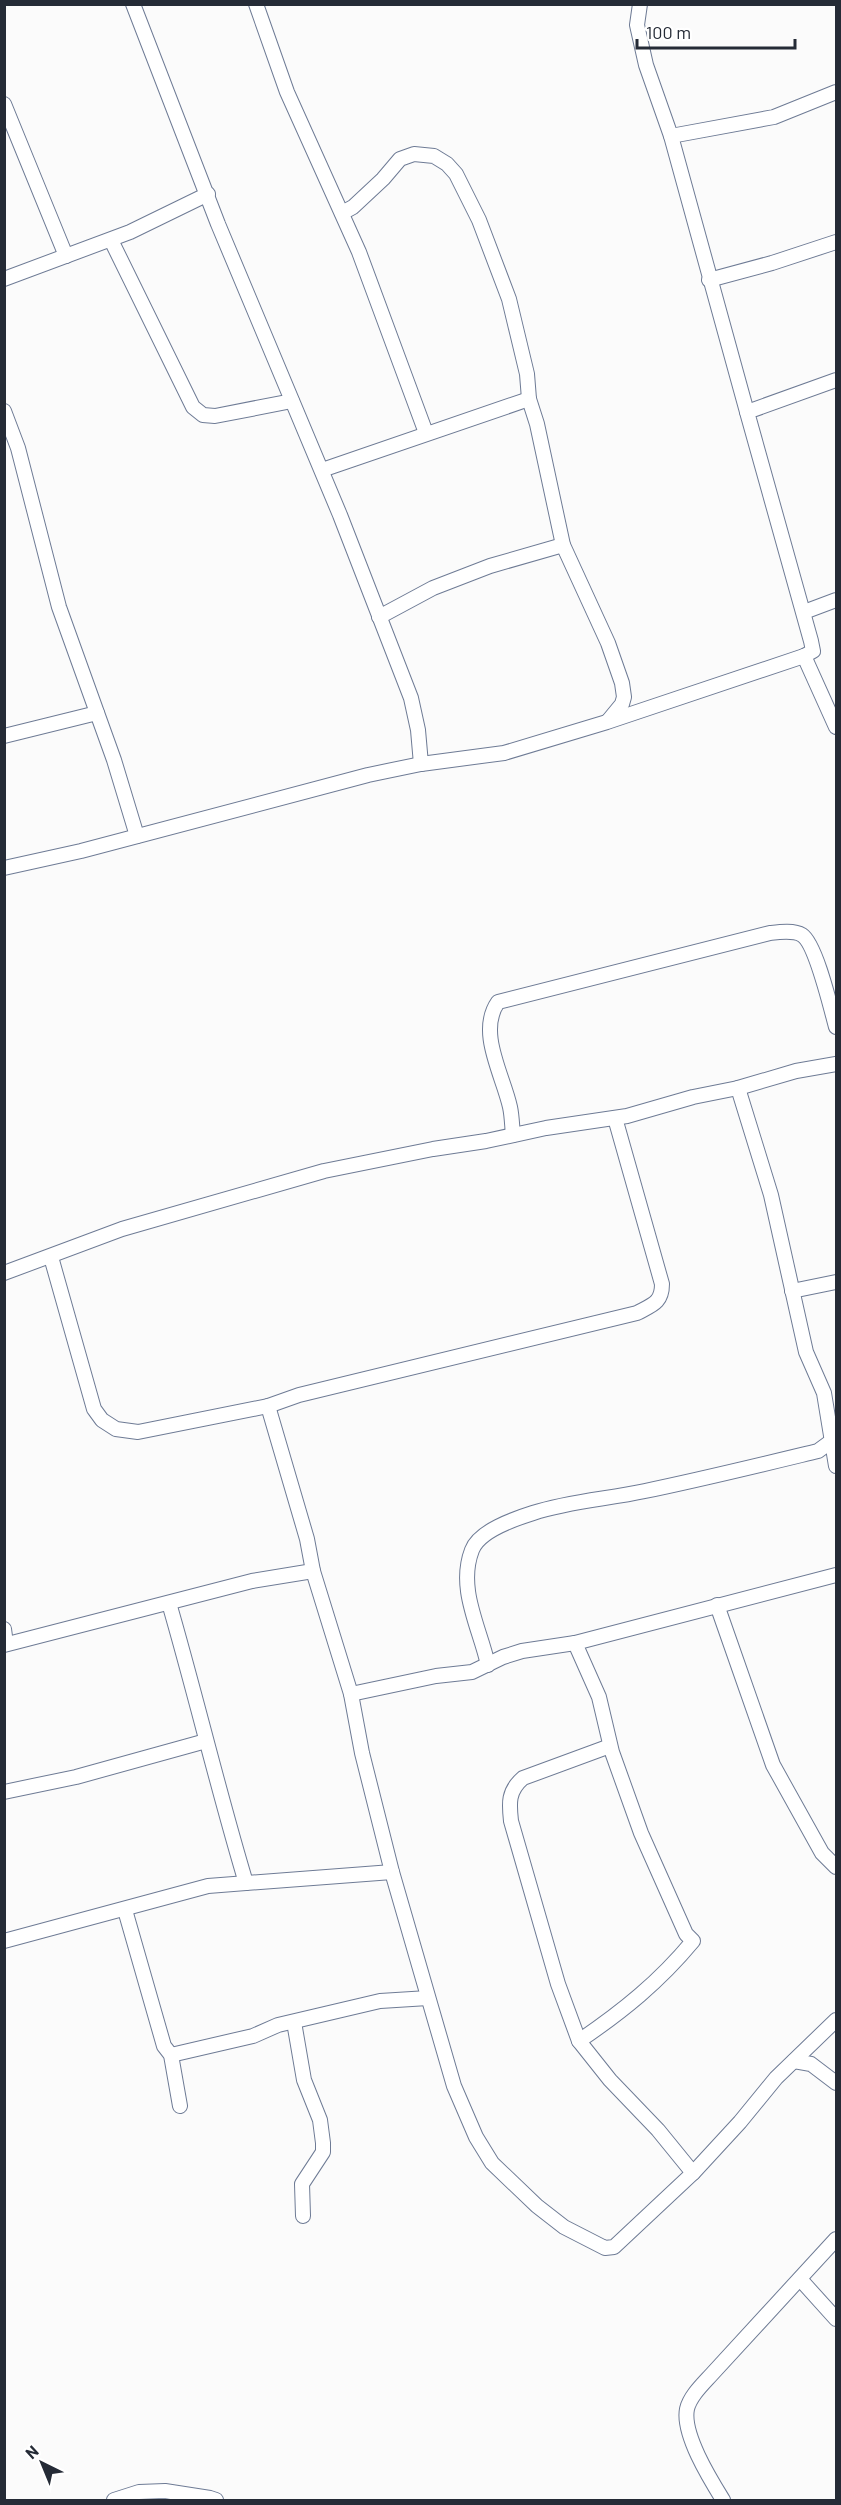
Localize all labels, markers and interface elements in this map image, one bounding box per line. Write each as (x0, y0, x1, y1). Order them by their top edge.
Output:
scale bar (637, 12, 794, 50)
text: 100 m (646, 21, 691, 43)
north arrow (12, 2433, 72, 2493)
text: N (21, 2441, 42, 2462)

